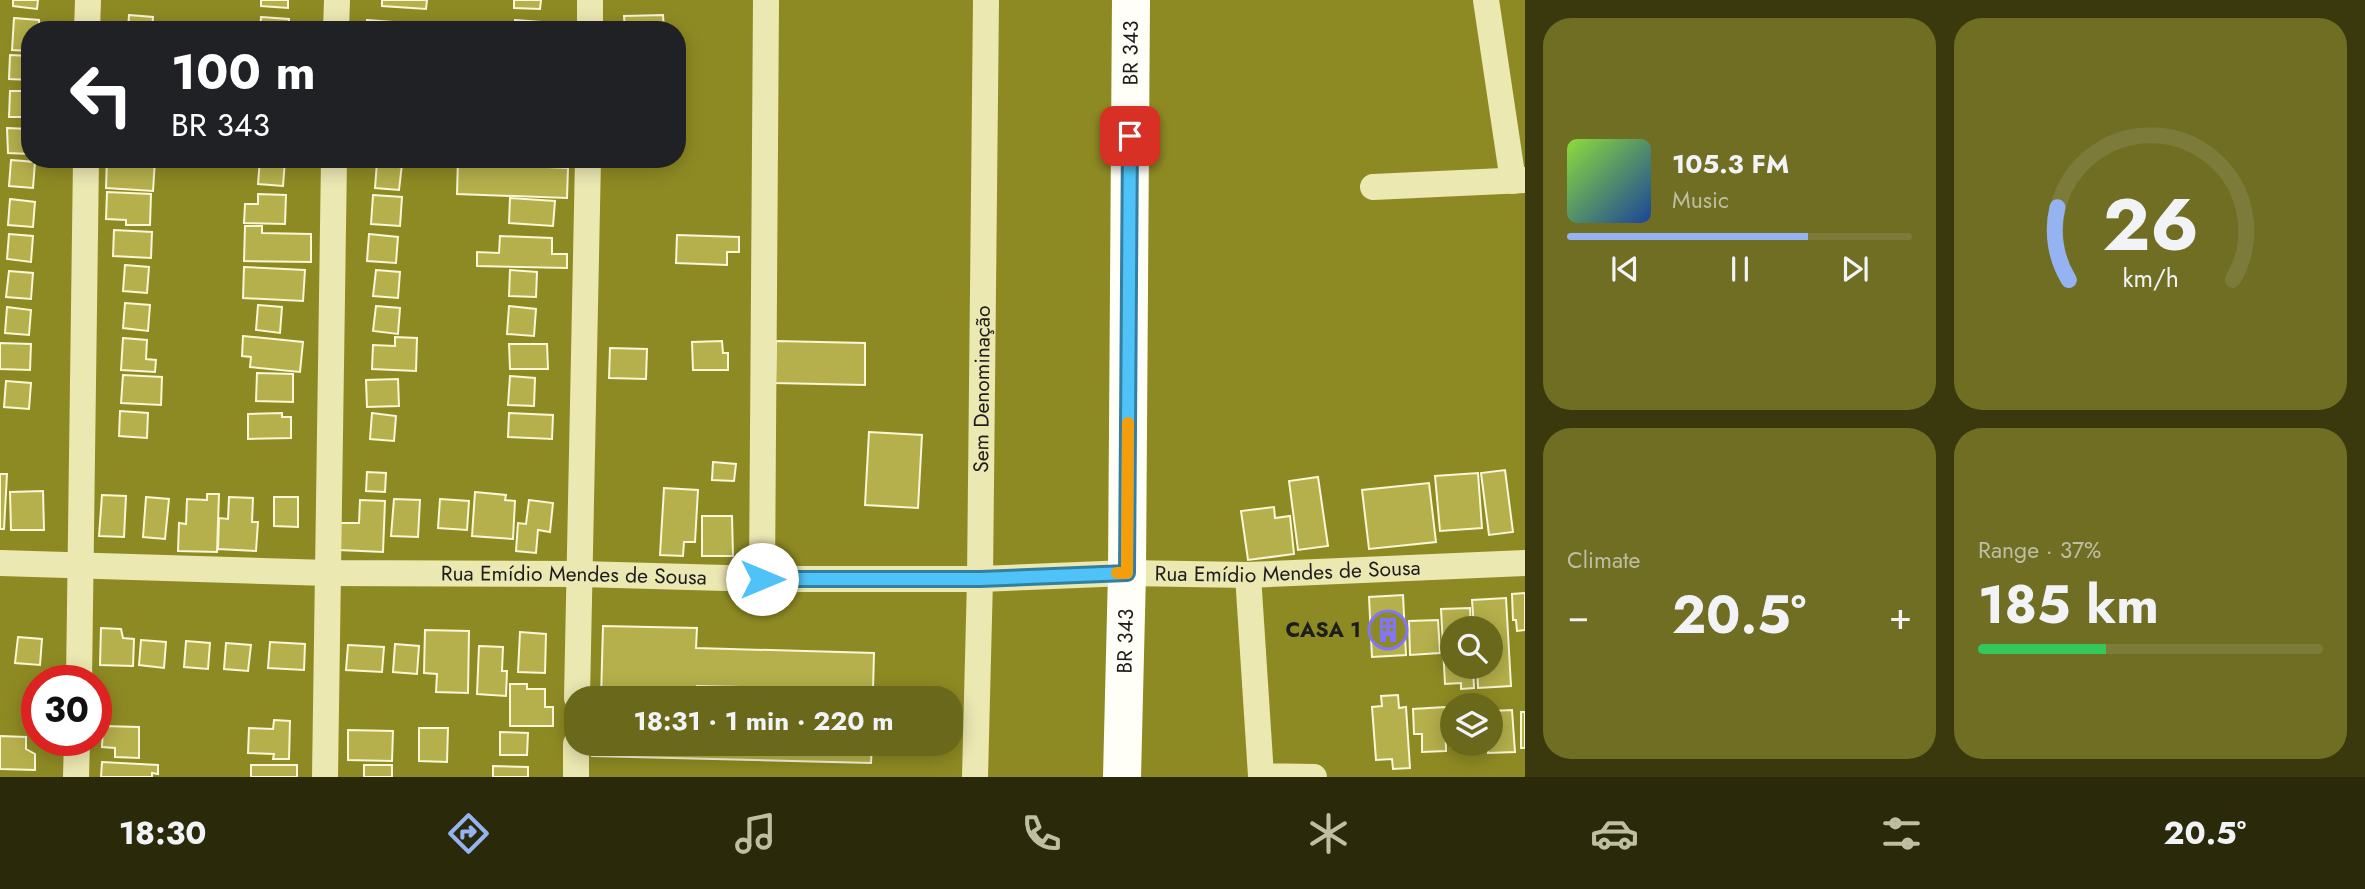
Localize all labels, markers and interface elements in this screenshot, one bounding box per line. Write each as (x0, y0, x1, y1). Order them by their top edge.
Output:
street label: BR 343 (1115, 20, 1146, 86)
text: 100 m (171, 37, 316, 107)
icon: left (56, 49, 147, 140)
text: BR 343 (171, 102, 270, 148)
pin (1100, 106, 1160, 166)
icon: arrive (1111, 117, 1149, 155)
text: 105.3 FM (1672, 145, 1789, 183)
text: 26 (2102, 172, 2199, 277)
text: Music (1672, 183, 1729, 217)
icon: previous (1606, 250, 1644, 288)
icon: pause (1721, 250, 1759, 288)
icon: next (1836, 250, 1874, 288)
text: km/h (2122, 260, 2179, 296)
street label: Sem Denominação (966, 305, 998, 473)
text: Range · 37% (1978, 533, 2101, 567)
position arrow (725, 542, 799, 616)
text: Climate (1567, 543, 1640, 577)
street label: Rua Emídio Mendes de Sousa (1154, 553, 1421, 590)
street label: Rua Emídio Mendes de Sousa (441, 558, 707, 592)
text: 185 km (1978, 567, 2159, 643)
text: 20.5° (1672, 577, 1806, 653)
text: − (1567, 588, 1589, 643)
text: + (1889, 588, 1912, 643)
street label: BR 343 (1110, 608, 1141, 674)
building icon: CASA 1 (1367, 609, 1409, 651)
place label: CASA 1 (1286, 615, 1361, 645)
map controls (1440, 616, 1503, 756)
button: search (1440, 616, 1503, 679)
speed limit sign: 30 (21, 665, 112, 756)
button: layers (1440, 693, 1503, 756)
text: 18:31 · 1 min · 220 m (633, 702, 894, 740)
icon: directions (444, 809, 493, 858)
icon: music (731, 809, 780, 858)
icon: phone (1017, 809, 1066, 858)
icon: climate (1304, 809, 1353, 858)
icon: car (1590, 809, 1639, 858)
icon: filters (1877, 809, 1926, 858)
text: 18:30 (119, 810, 207, 856)
text: 20.5° (2164, 810, 2246, 856)

